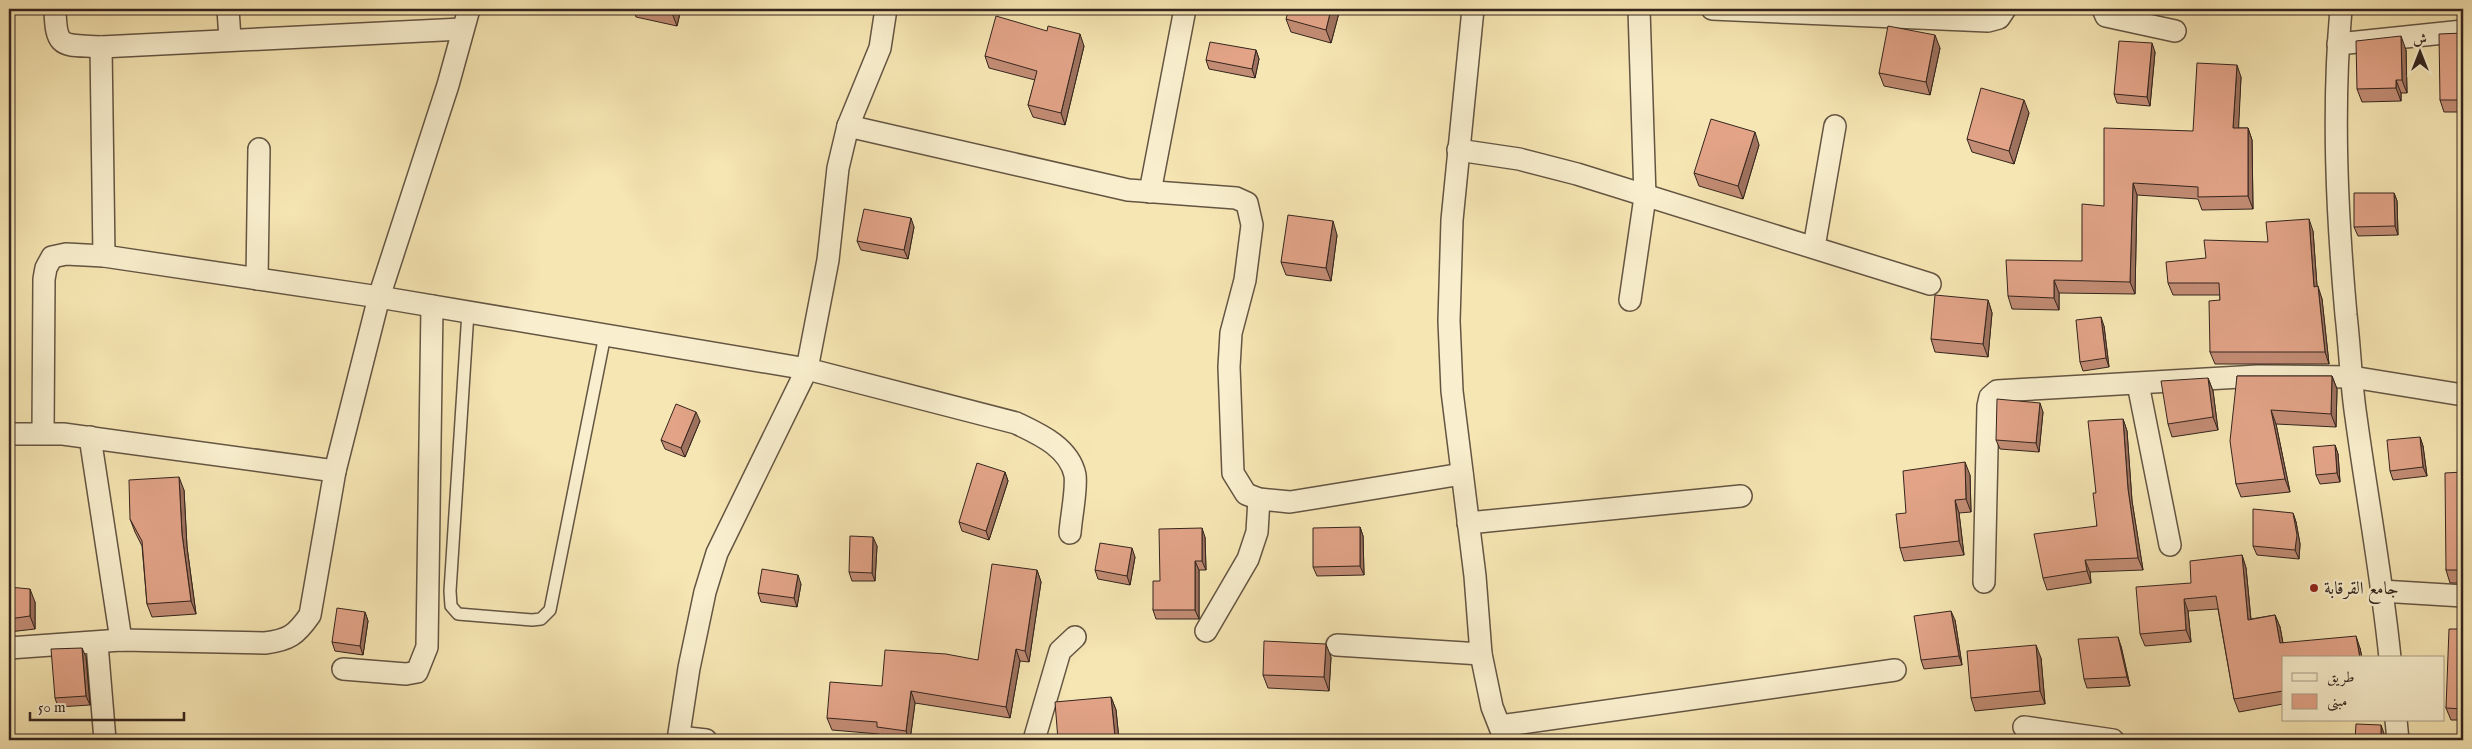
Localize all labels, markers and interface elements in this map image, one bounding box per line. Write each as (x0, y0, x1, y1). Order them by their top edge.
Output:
north arrow (2394, 28, 2444, 78)
text: ش (2413, 31, 2427, 49)
place label: جامع القرقابة (2324, 578, 2399, 604)
marker: جامع القرقابة (2308, 582, 2320, 594)
legend (2282, 656, 2444, 722)
text: طريق (2327, 668, 2354, 687)
scale bar (30, 689, 184, 721)
text: مبنى (2327, 692, 2347, 712)
text: 50 m (38, 698, 66, 717)

